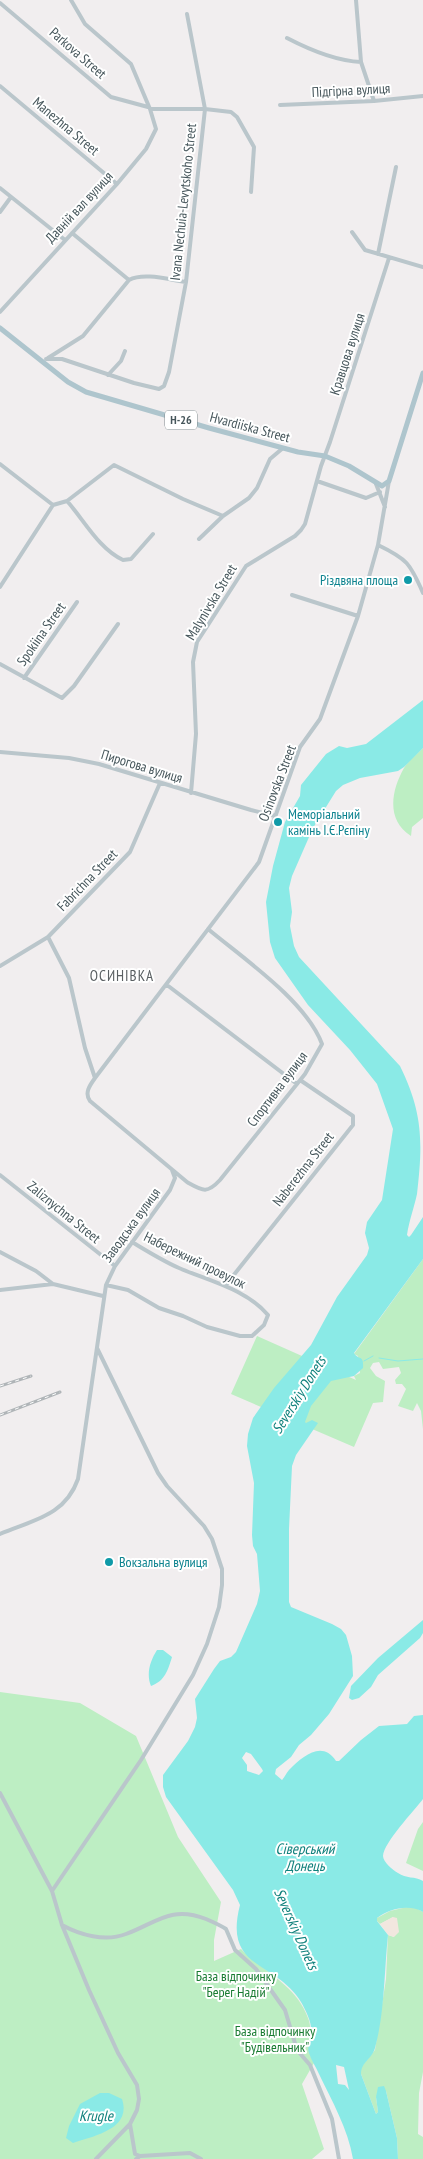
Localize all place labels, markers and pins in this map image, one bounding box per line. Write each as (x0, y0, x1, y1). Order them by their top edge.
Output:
place label: Різдвяна площа (320, 571, 398, 589)
marker: Різдвяна площа (402, 574, 414, 586)
place label: Меморіальний камінь І.Є.Рєпіну (288, 805, 370, 839)
marker: Меморіальний камінь І.Є.Рєпіну (272, 816, 284, 828)
place label: Вокзальна вулиця (119, 1553, 207, 1571)
marker: Вокзальна вулиця (103, 1556, 115, 1568)

